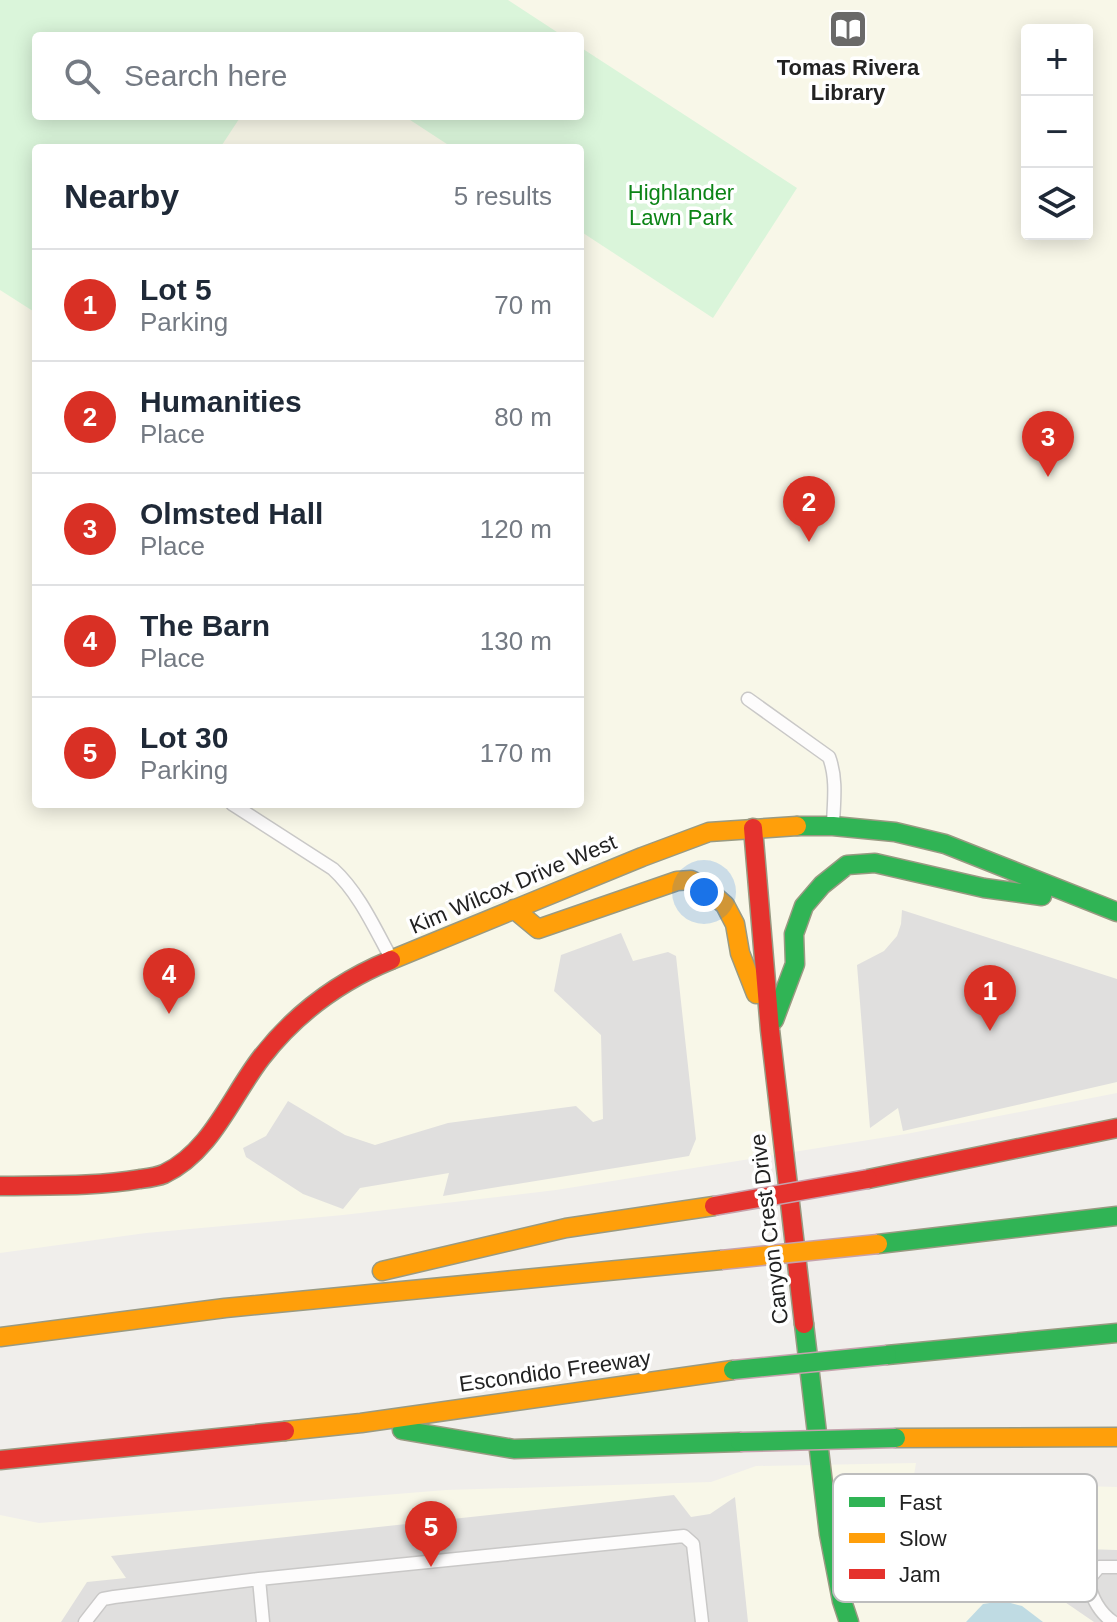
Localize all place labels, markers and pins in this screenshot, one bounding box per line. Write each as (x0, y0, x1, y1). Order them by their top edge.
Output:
library icon: Tomas Rivera Library (827, 8, 869, 50)
place label: Tomas Rivera Library (777, 55, 920, 105)
pin: 3 (1022, 411, 1074, 477)
pin: 2 (783, 476, 835, 542)
pin: 4 (143, 948, 195, 1014)
pin: 1 (964, 965, 1016, 1031)
pin: 5 (405, 1501, 457, 1567)

